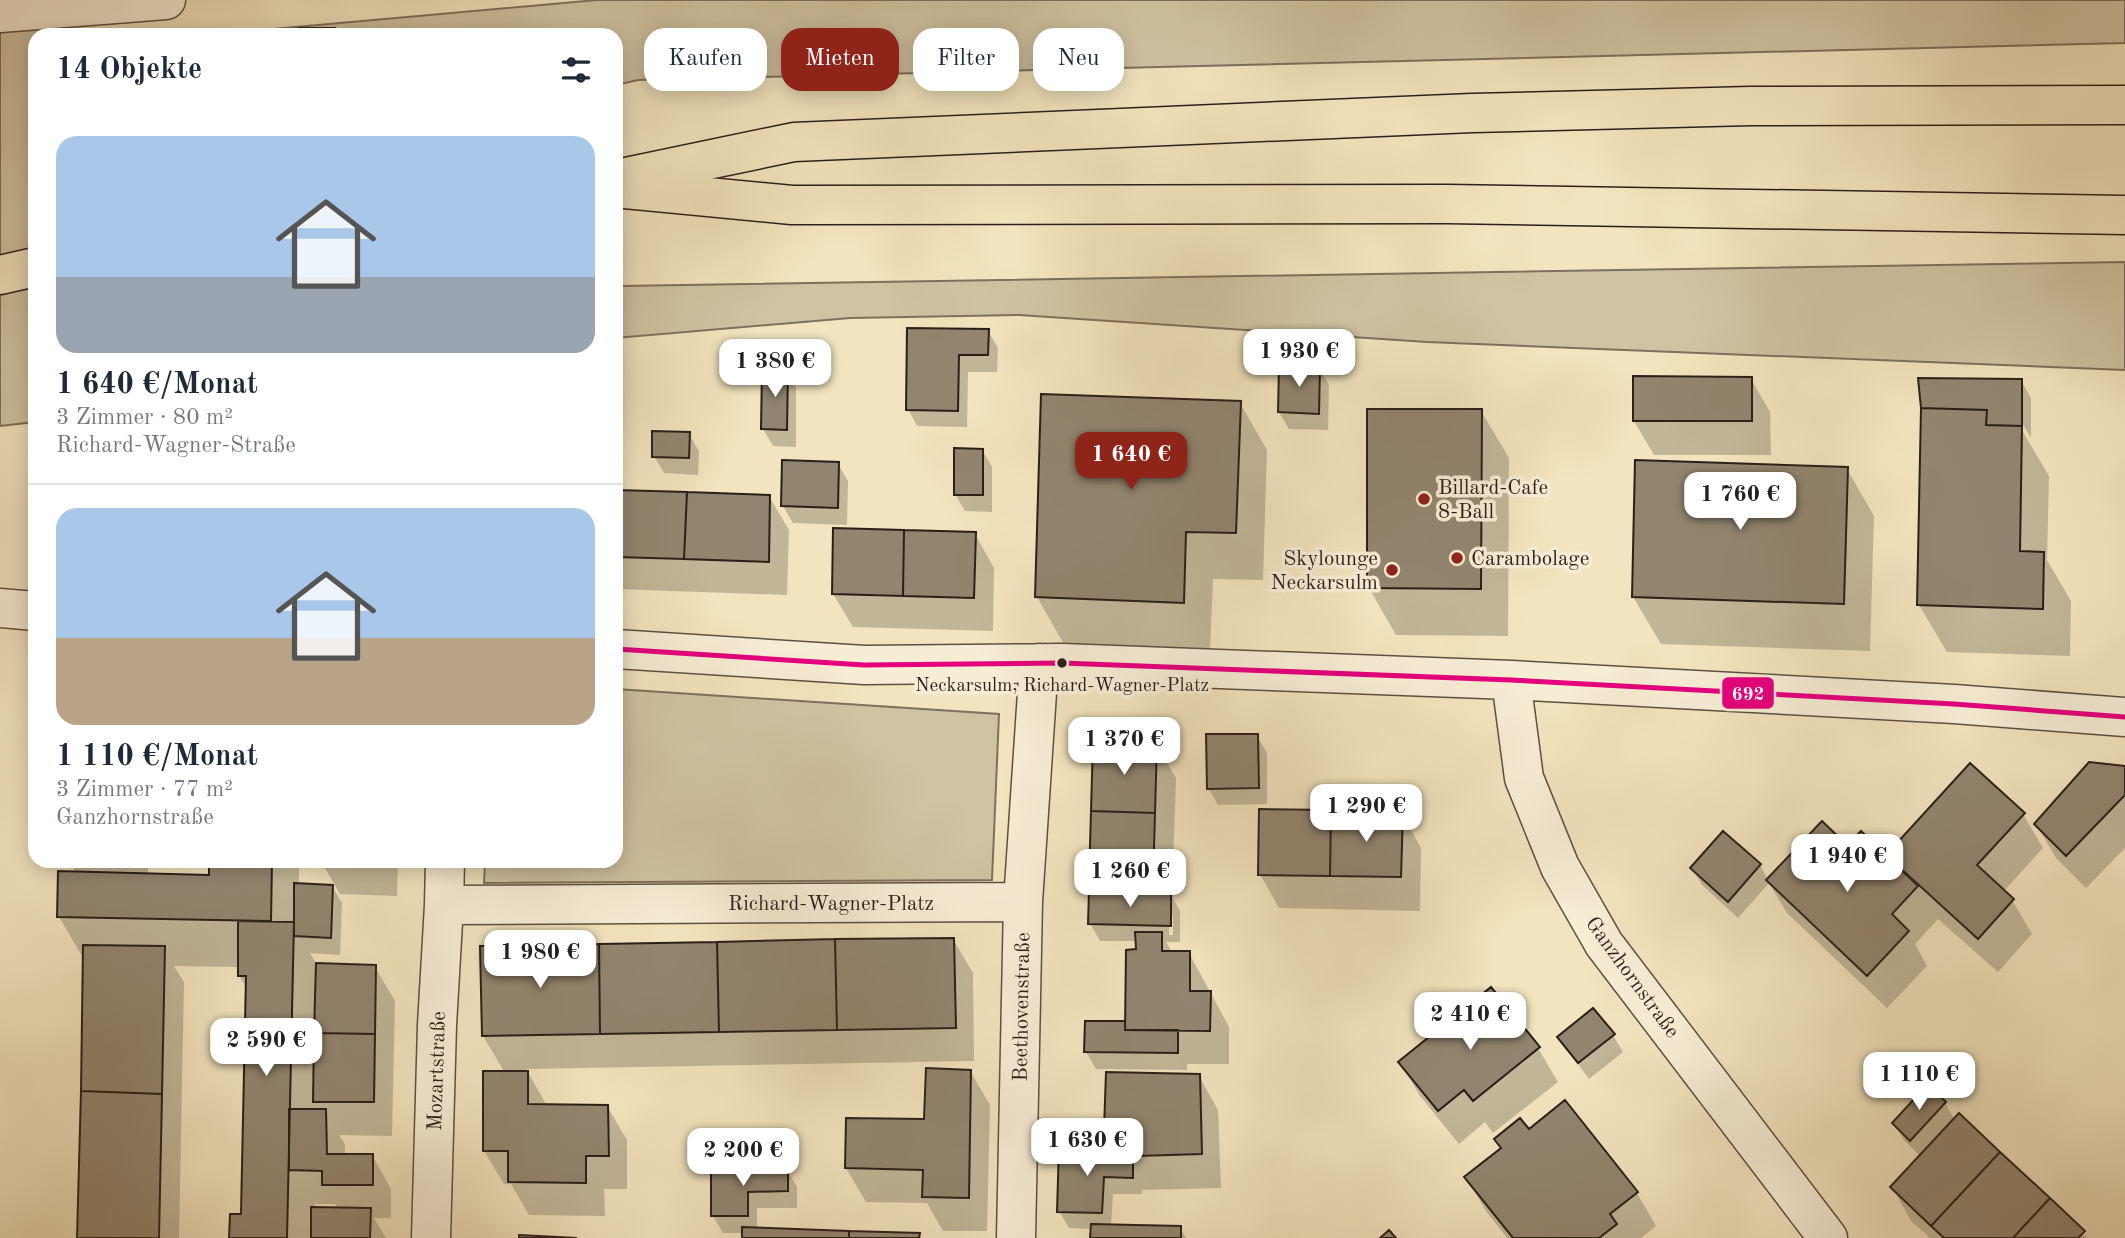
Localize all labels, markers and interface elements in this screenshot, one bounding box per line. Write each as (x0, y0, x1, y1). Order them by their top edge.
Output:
chip: Kaufen (644, 28, 767, 91)
chip: Mieten (781, 28, 899, 91)
chip: Filter (913, 28, 1019, 91)
chip: Neu (1033, 28, 1124, 91)
icon: filters (557, 51, 595, 89)
text: 14 Objekte (56, 55, 202, 85)
icon: home (263, 181, 389, 307)
pin: 1 930 € (1234, 330, 1364, 389)
pin: 1 380 € (710, 340, 840, 399)
text: 1 930 € (1259, 340, 1339, 363)
text: 1 380 € (735, 350, 815, 373)
text: 1 640 €/Monat (56, 370, 258, 400)
text: 3 Zimmer · 80 m² (56, 406, 233, 429)
pin: 1 640 € (1066, 433, 1196, 492)
text: Richard-Wagner-Straße (56, 434, 296, 457)
text: 1 640 € (1091, 443, 1171, 466)
pin: 1 760 € (1675, 472, 1805, 532)
place label: Billard-Cafe 8-Ball (1438, 478, 1548, 523)
text: 1 760 € (1700, 483, 1780, 506)
marker: Billard-Cafe 8-Ball (1416, 491, 1432, 507)
place label: Skylounge Neckarsulm (1270, 549, 1378, 594)
place label: Carambolage (1471, 549, 1589, 570)
marker: Carambolage (1449, 550, 1465, 566)
icon: home (263, 553, 389, 679)
marker: Skylounge Neckarsulm (1384, 562, 1400, 578)
marker: Neckarsulm, Richard-Wagner-Platz (1055, 656, 1069, 670)
line badge: 692 (1721, 676, 1775, 710)
place label: Neckarsulm, Richard-Wagner-Platz (915, 677, 1209, 696)
text: 692 (1731, 686, 1765, 705)
pin: 1 370 € (1059, 718, 1189, 777)
text: 1 370 € (1084, 728, 1164, 751)
text: 1 110 €/Monat (56, 742, 258, 772)
text: 3 Zimmer · 77 m² (56, 778, 233, 801)
pin: 1 290 € (1301, 784, 1431, 844)
text: 1 290 € (1326, 795, 1406, 818)
text: Ganzhornstraße (56, 806, 214, 829)
pin: 1 940 € (1782, 834, 1912, 894)
text: 1 940 € (1807, 845, 1887, 868)
pin: 1 260 € (1065, 850, 1195, 909)
text: 1 260 € (1090, 860, 1170, 883)
street label: Richard-Wagner-Platz (728, 894, 934, 915)
street label: Ganzhornstraße (1581, 913, 1683, 1042)
pin: 1 980 € (475, 930, 605, 990)
street label: Beethovenstraße (1011, 932, 1034, 1082)
text: 1 980 € (500, 941, 580, 964)
pin: 2 410 € (1405, 992, 1535, 1052)
text: 2 410 € (1430, 1003, 1510, 1026)
street label: Mozartstraße (425, 1011, 450, 1131)
pin: 2 590 € (201, 1018, 331, 1078)
text: 2 590 € (226, 1029, 306, 1052)
pin: 1 110 € (1854, 1052, 1984, 1112)
text: 1 110 € (1879, 1063, 1959, 1086)
pin: 1 630 € (1022, 1118, 1152, 1178)
pin: 2 200 € (678, 1128, 808, 1188)
text: 1 630 € (1047, 1129, 1127, 1152)
text: 2 200 € (703, 1139, 783, 1162)

